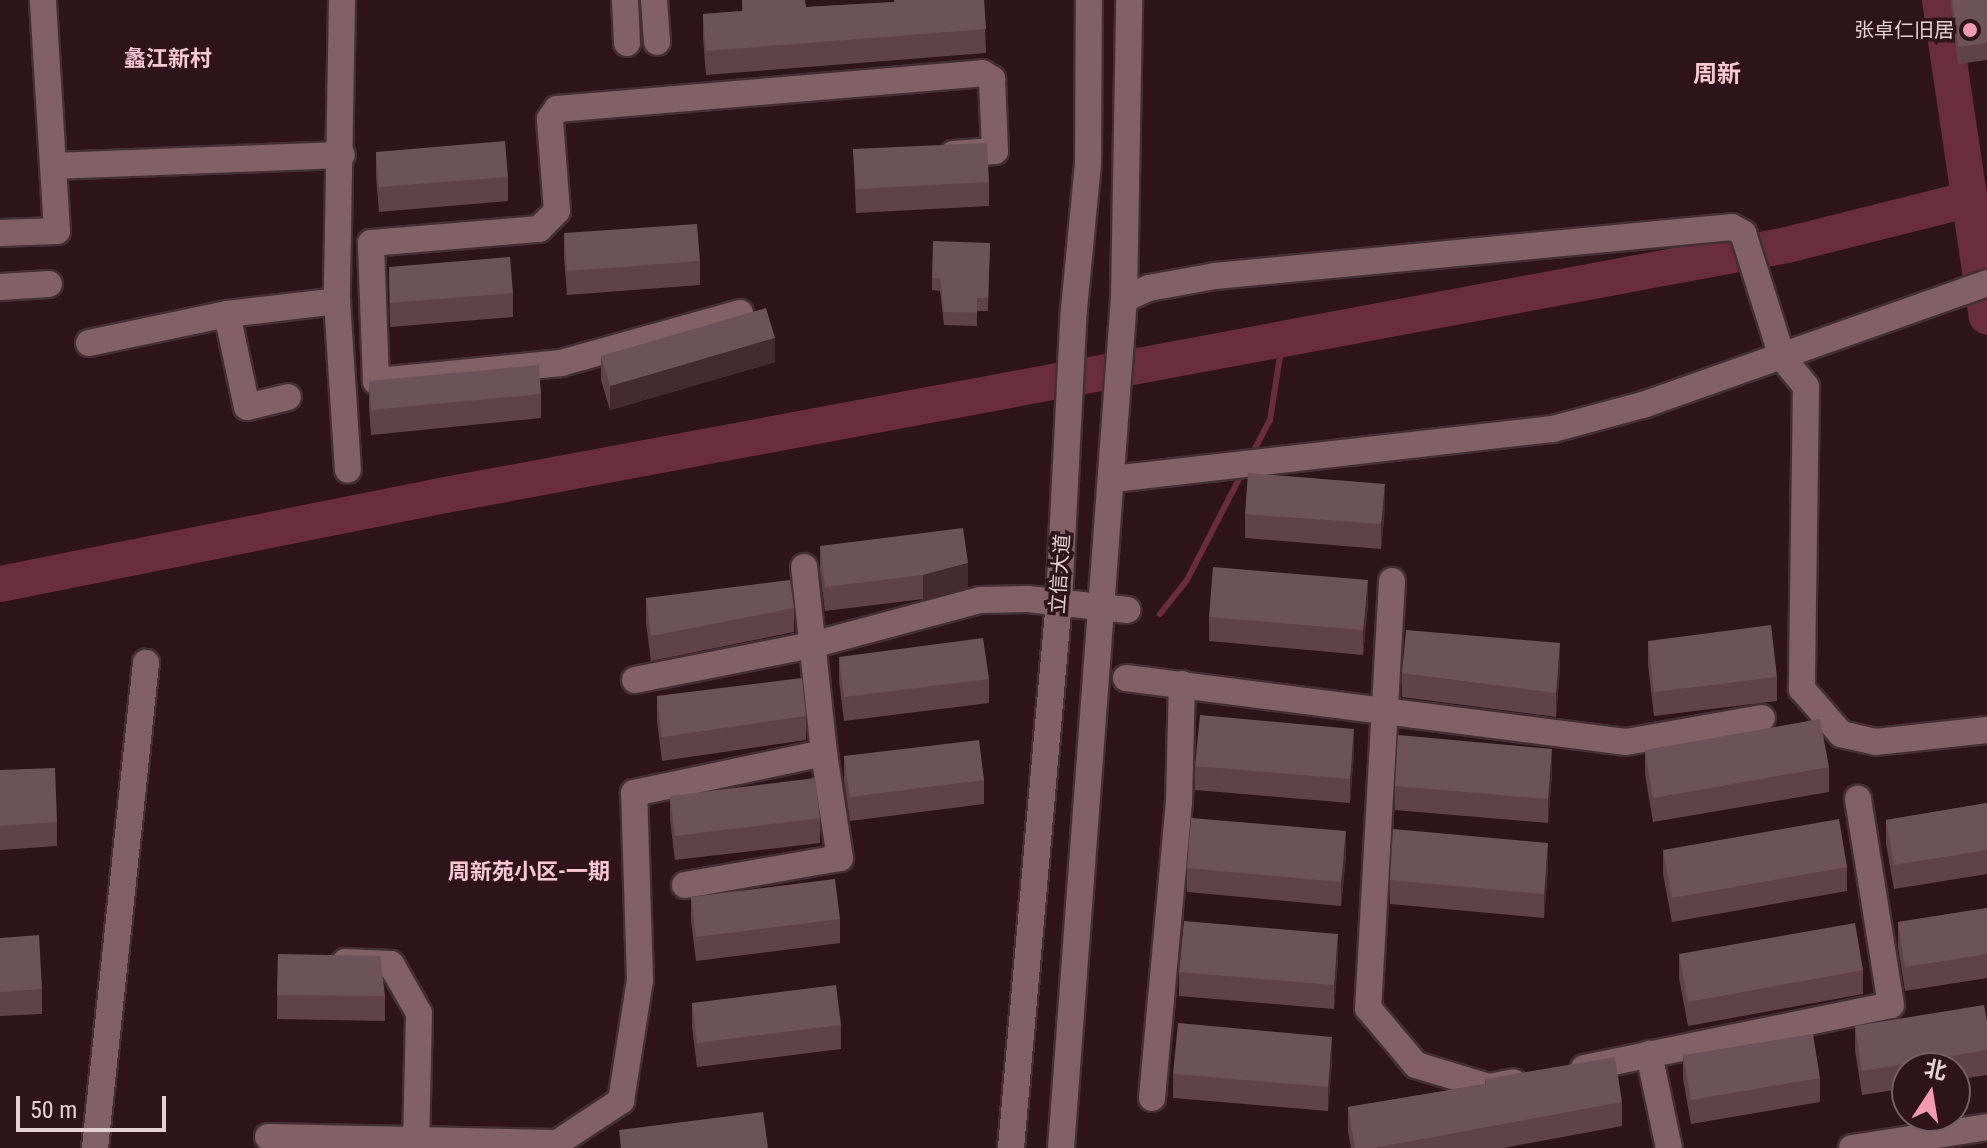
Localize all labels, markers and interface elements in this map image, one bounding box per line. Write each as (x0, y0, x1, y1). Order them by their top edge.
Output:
place label: 张卓仁旧居 (1854, 18, 1954, 42)
marker: 张卓仁旧居 (1961, 21, 1979, 39)
district label: 蠡江新村 (124, 46, 212, 72)
district label: 周新 (1693, 61, 1741, 89)
street label: 立信大道 (1045, 533, 1075, 615)
district label: 周新苑小区-一期 (448, 859, 610, 885)
north arrow (1891, 1052, 1971, 1132)
text: 北 (1922, 1055, 1949, 1085)
scale bar (20, 1080, 170, 1130)
text: 50 m (30, 1096, 77, 1124)

